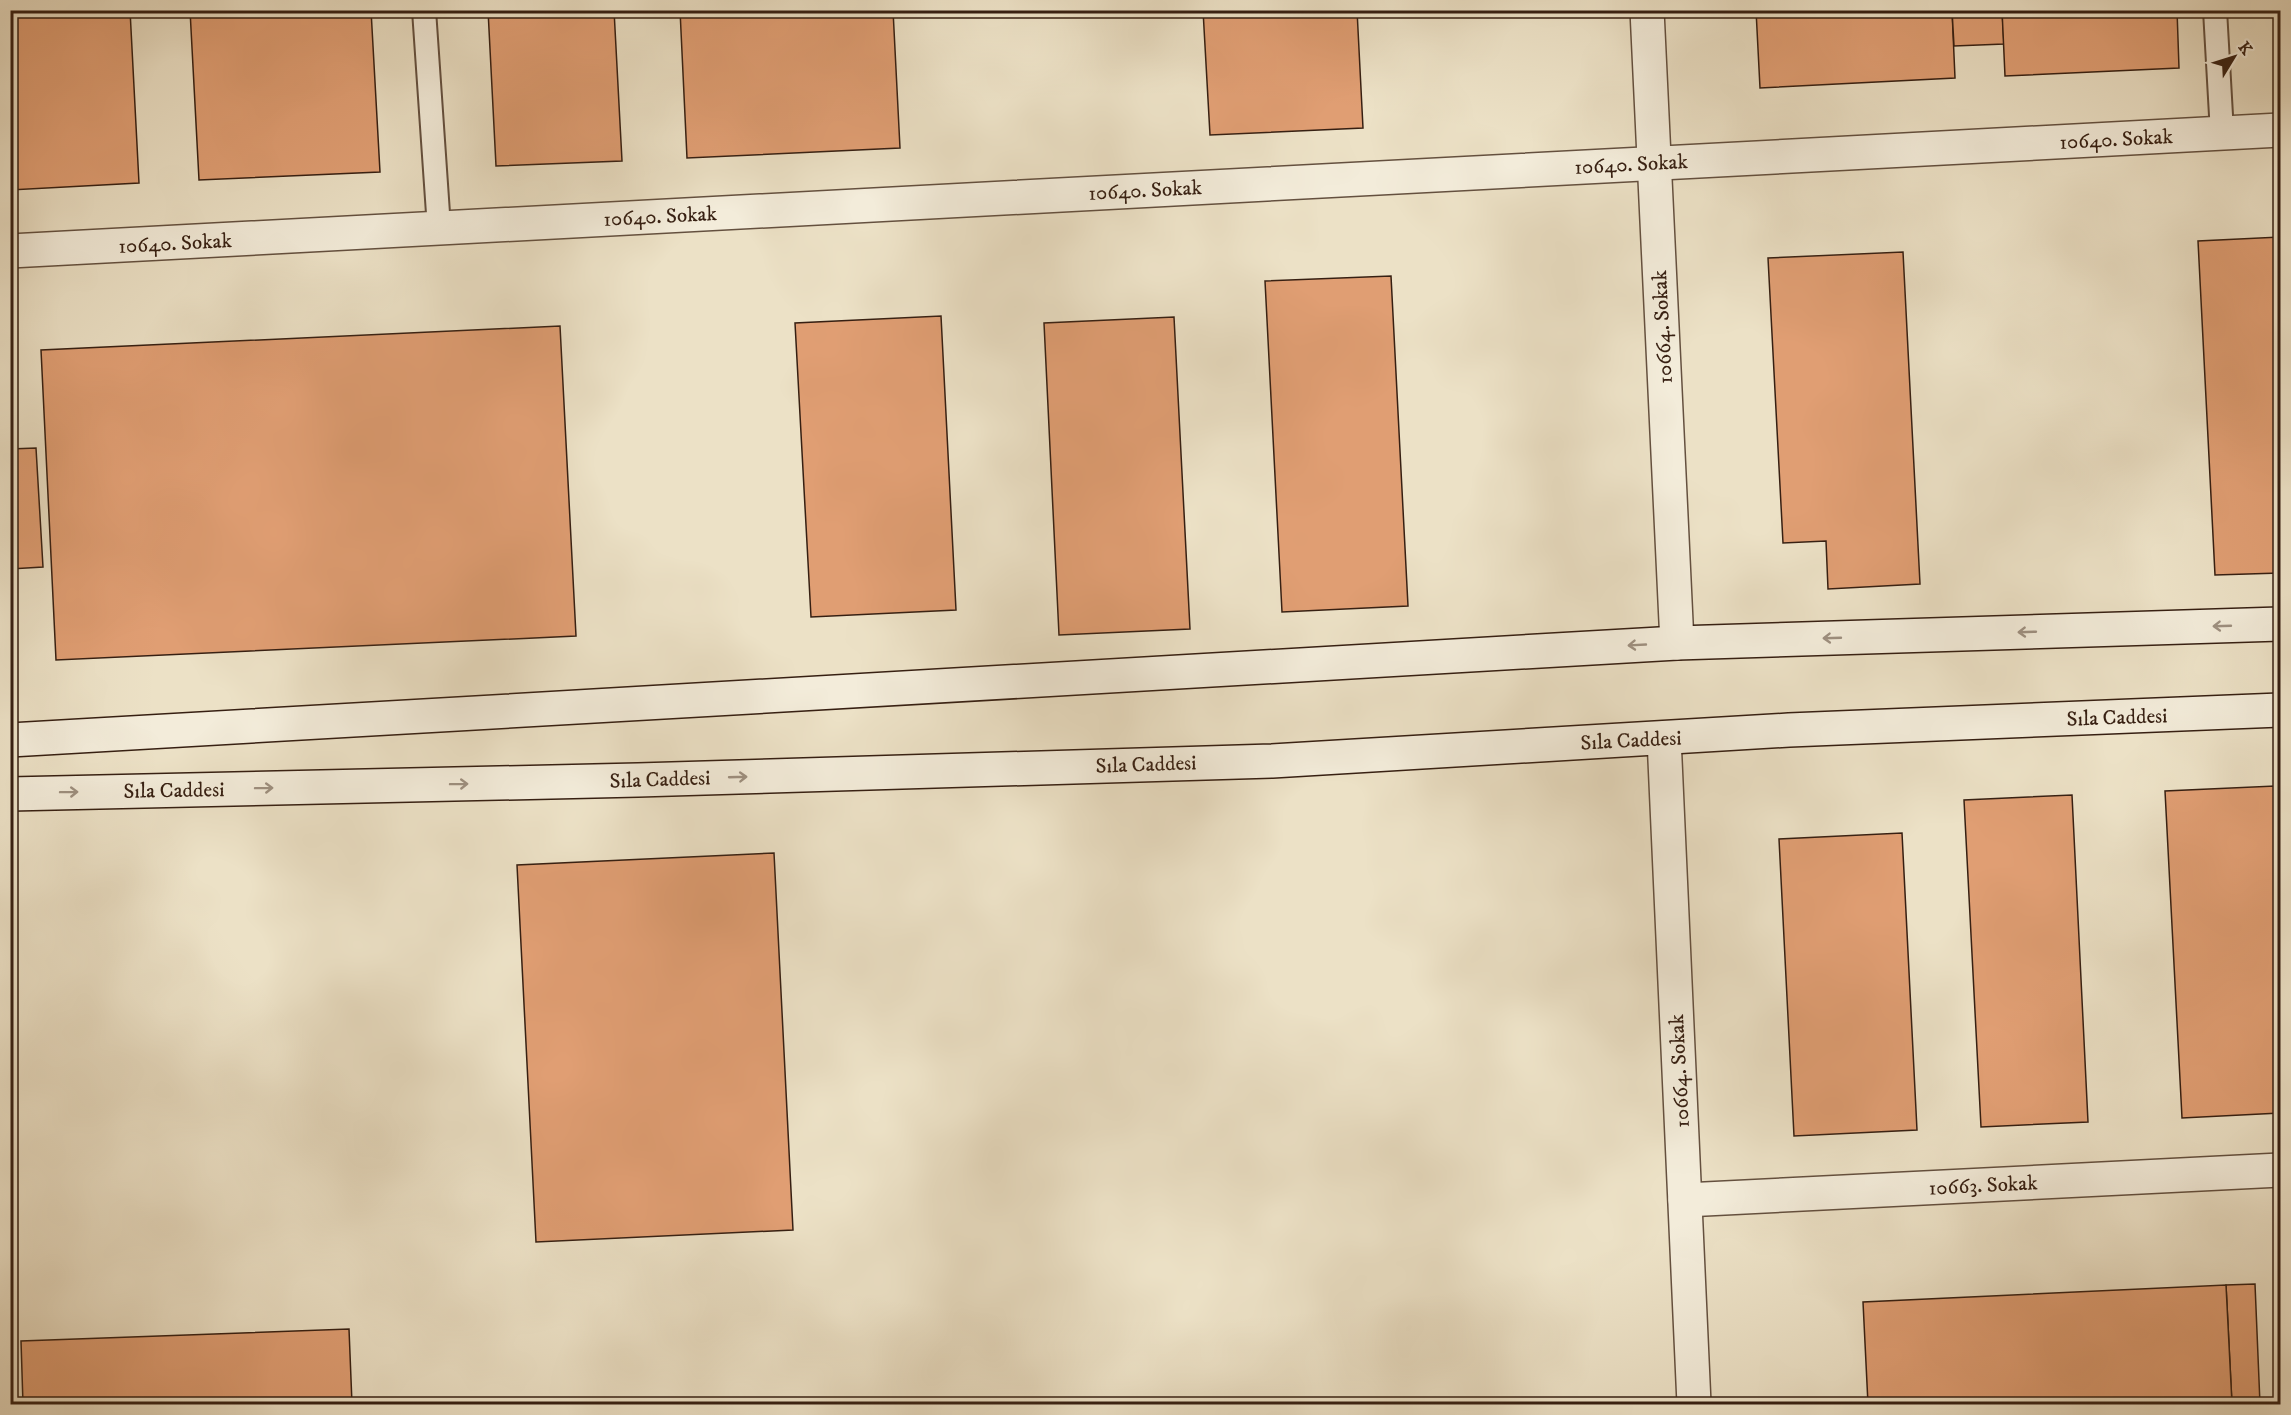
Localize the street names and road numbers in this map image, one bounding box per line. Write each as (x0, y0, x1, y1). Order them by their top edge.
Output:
street label: 10640. Sokak (2059, 124, 2174, 156)
street label: 10640. Sokak (1574, 149, 1689, 181)
street label: 10640. Sokak (1088, 175, 1203, 207)
street label: 10640. Sokak (603, 201, 718, 233)
street label: 10640. Sokak (118, 228, 233, 260)
street label: 10664. Sokak (1647, 269, 1679, 384)
street label: Sıla Caddesi (2066, 703, 2168, 733)
street label: Sıla Caddesi (1580, 725, 1682, 757)
street label: Sıla Caddesi (1095, 750, 1197, 780)
street label: Sıla Caddesi (609, 765, 711, 795)
street label: Sıla Caddesi (123, 777, 225, 805)
street label: 10664. Sokak (1664, 1013, 1696, 1128)
street label: 10663. Sokak (1928, 1170, 2039, 1202)

